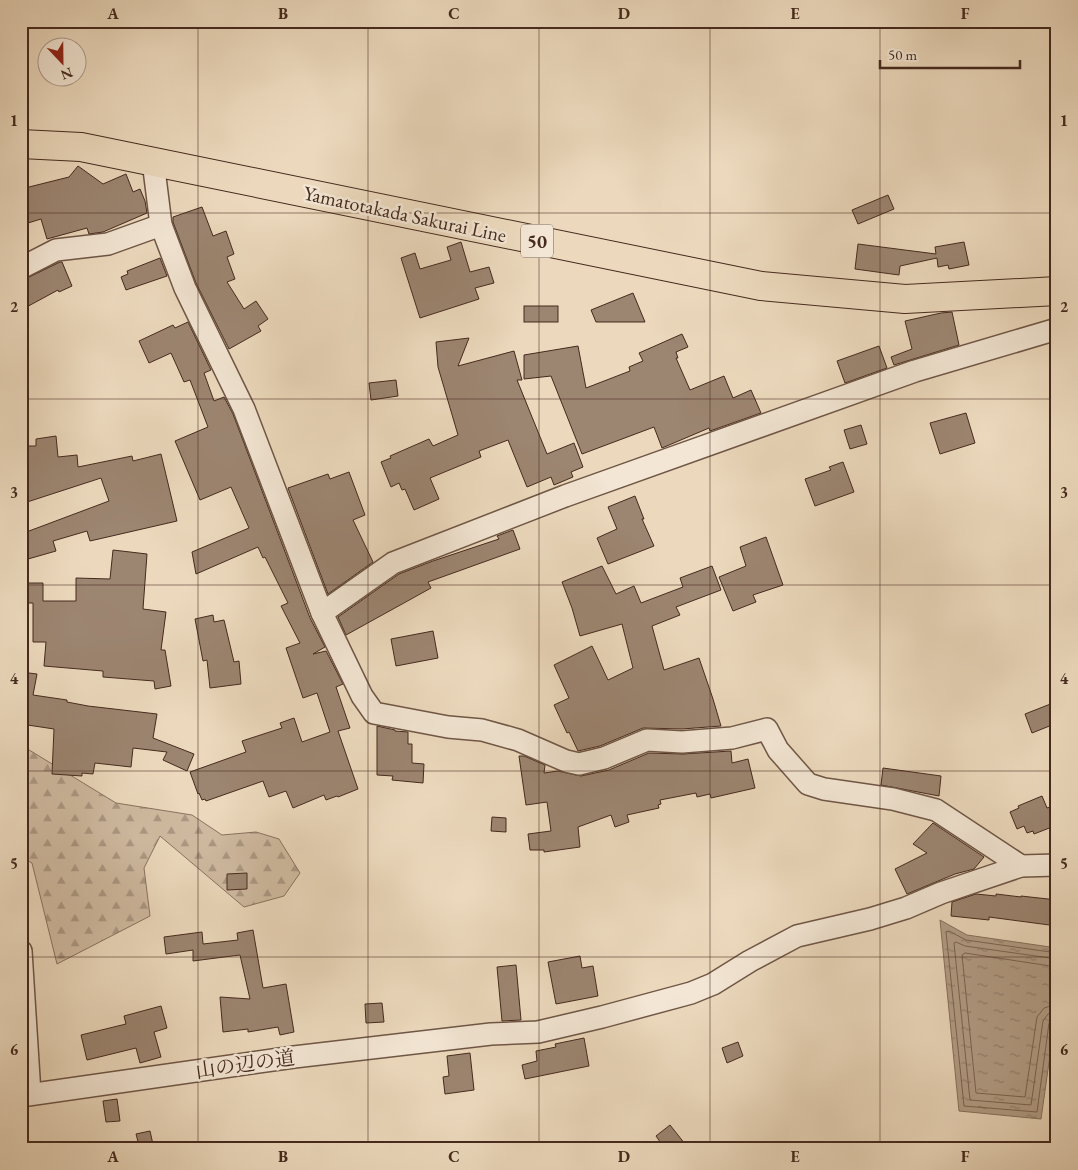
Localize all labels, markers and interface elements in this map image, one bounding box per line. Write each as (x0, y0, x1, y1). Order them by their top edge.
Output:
text: A (106, 3, 119, 24)
text: B (278, 3, 288, 24)
text: C (448, 3, 460, 24)
text: D (618, 3, 630, 24)
text: E (790, 3, 800, 24)
text: F (961, 3, 970, 24)
north arrow (38, 38, 88, 88)
scale bar (880, 38, 1020, 70)
text: 50 m (888, 45, 917, 64)
text: N (58, 64, 75, 85)
text: 1 (10, 110, 18, 131)
text: 1 (1060, 110, 1068, 131)
street label: Yamatotakada Sakurai Line (301, 180, 509, 248)
road number: 50 (521, 225, 553, 258)
text: 2 (10, 296, 19, 317)
text: 2 (1060, 296, 1069, 317)
text: 3 (10, 482, 18, 503)
text: 3 (1060, 482, 1068, 503)
text: 4 (10, 668, 19, 689)
text: 4 (1060, 668, 1069, 689)
text: 5 (10, 853, 18, 874)
text: 5 (1060, 853, 1068, 874)
text: 6 (10, 1039, 19, 1060)
text: 6 (1060, 1039, 1069, 1060)
street label: 山の辺の道 (194, 1044, 296, 1084)
text: A (106, 1146, 119, 1167)
text: B (278, 1146, 288, 1167)
text: C (448, 1146, 460, 1167)
text: D (618, 1146, 630, 1167)
text: E (790, 1146, 800, 1167)
text: F (961, 1146, 970, 1167)

